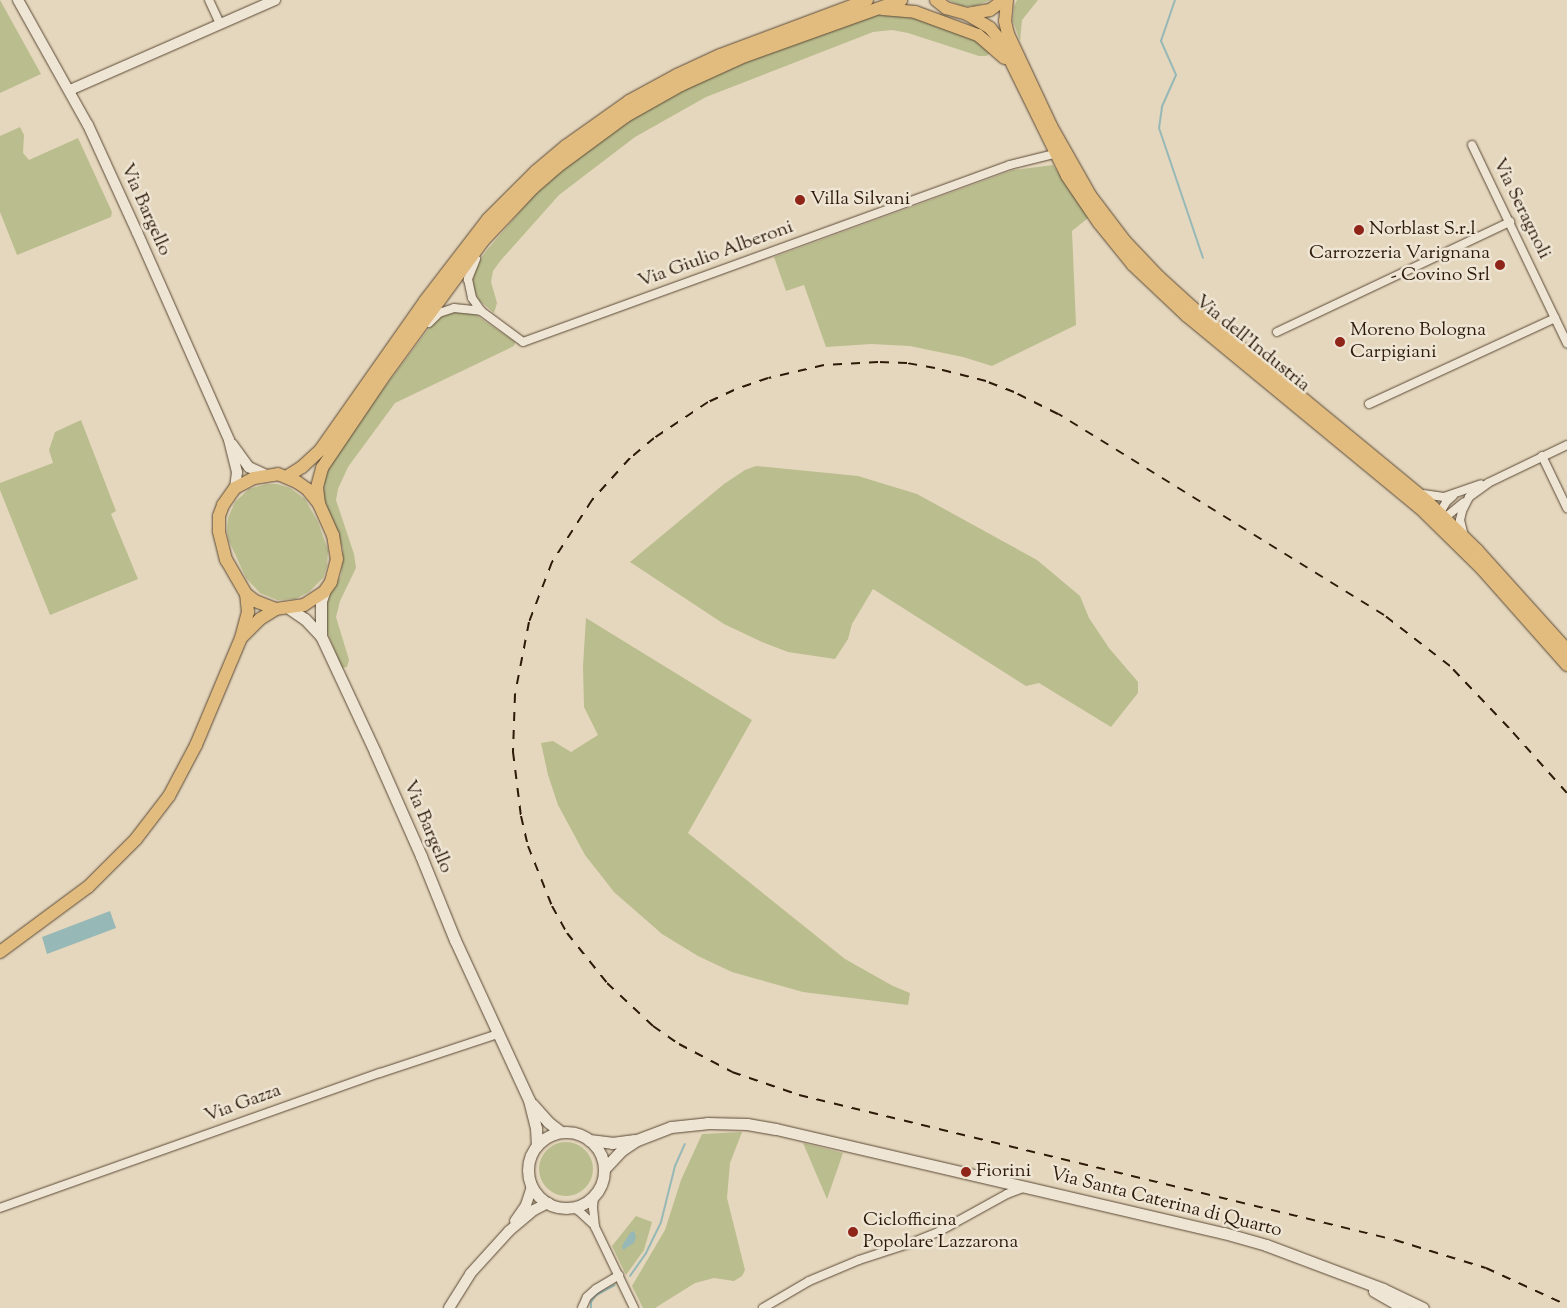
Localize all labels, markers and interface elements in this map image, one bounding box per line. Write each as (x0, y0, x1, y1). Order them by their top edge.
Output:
street label: Via Seragnoli (1487, 155, 1555, 263)
street label: Via Bargello (115, 160, 175, 260)
place label: Villa Silvani (810, 189, 910, 211)
marker: Villa Silvani (794, 194, 806, 206)
street label: Via Giulio Alberoni (635, 216, 797, 294)
place label: Norblast S.r.l (1369, 219, 1476, 241)
marker: Norblast S.r.l (1353, 224, 1365, 236)
place label: Carrozzeria Varignana - Covino Srl (1309, 243, 1490, 287)
marker: Carrozzeria Varignana - Covino Srl (1494, 259, 1506, 271)
street label: Via dell'Industria (1190, 291, 1314, 397)
place label: Moreno Bologna Carpigiani (1350, 320, 1486, 364)
marker: Moreno Bologna Carpigiani (1334, 336, 1346, 348)
street label: Via Bargello (397, 777, 457, 877)
street label: Via Gazza (202, 1080, 284, 1128)
place label: Fiorini (976, 1161, 1031, 1183)
street label: Via Santa Caterina di Quarto (1048, 1163, 1284, 1243)
marker: Fiorini (960, 1166, 972, 1178)
place label: Ciclofficina Popolare Lazzarona (863, 1210, 1018, 1254)
marker: Ciclofficina Popolare Lazzarona (847, 1226, 859, 1238)

